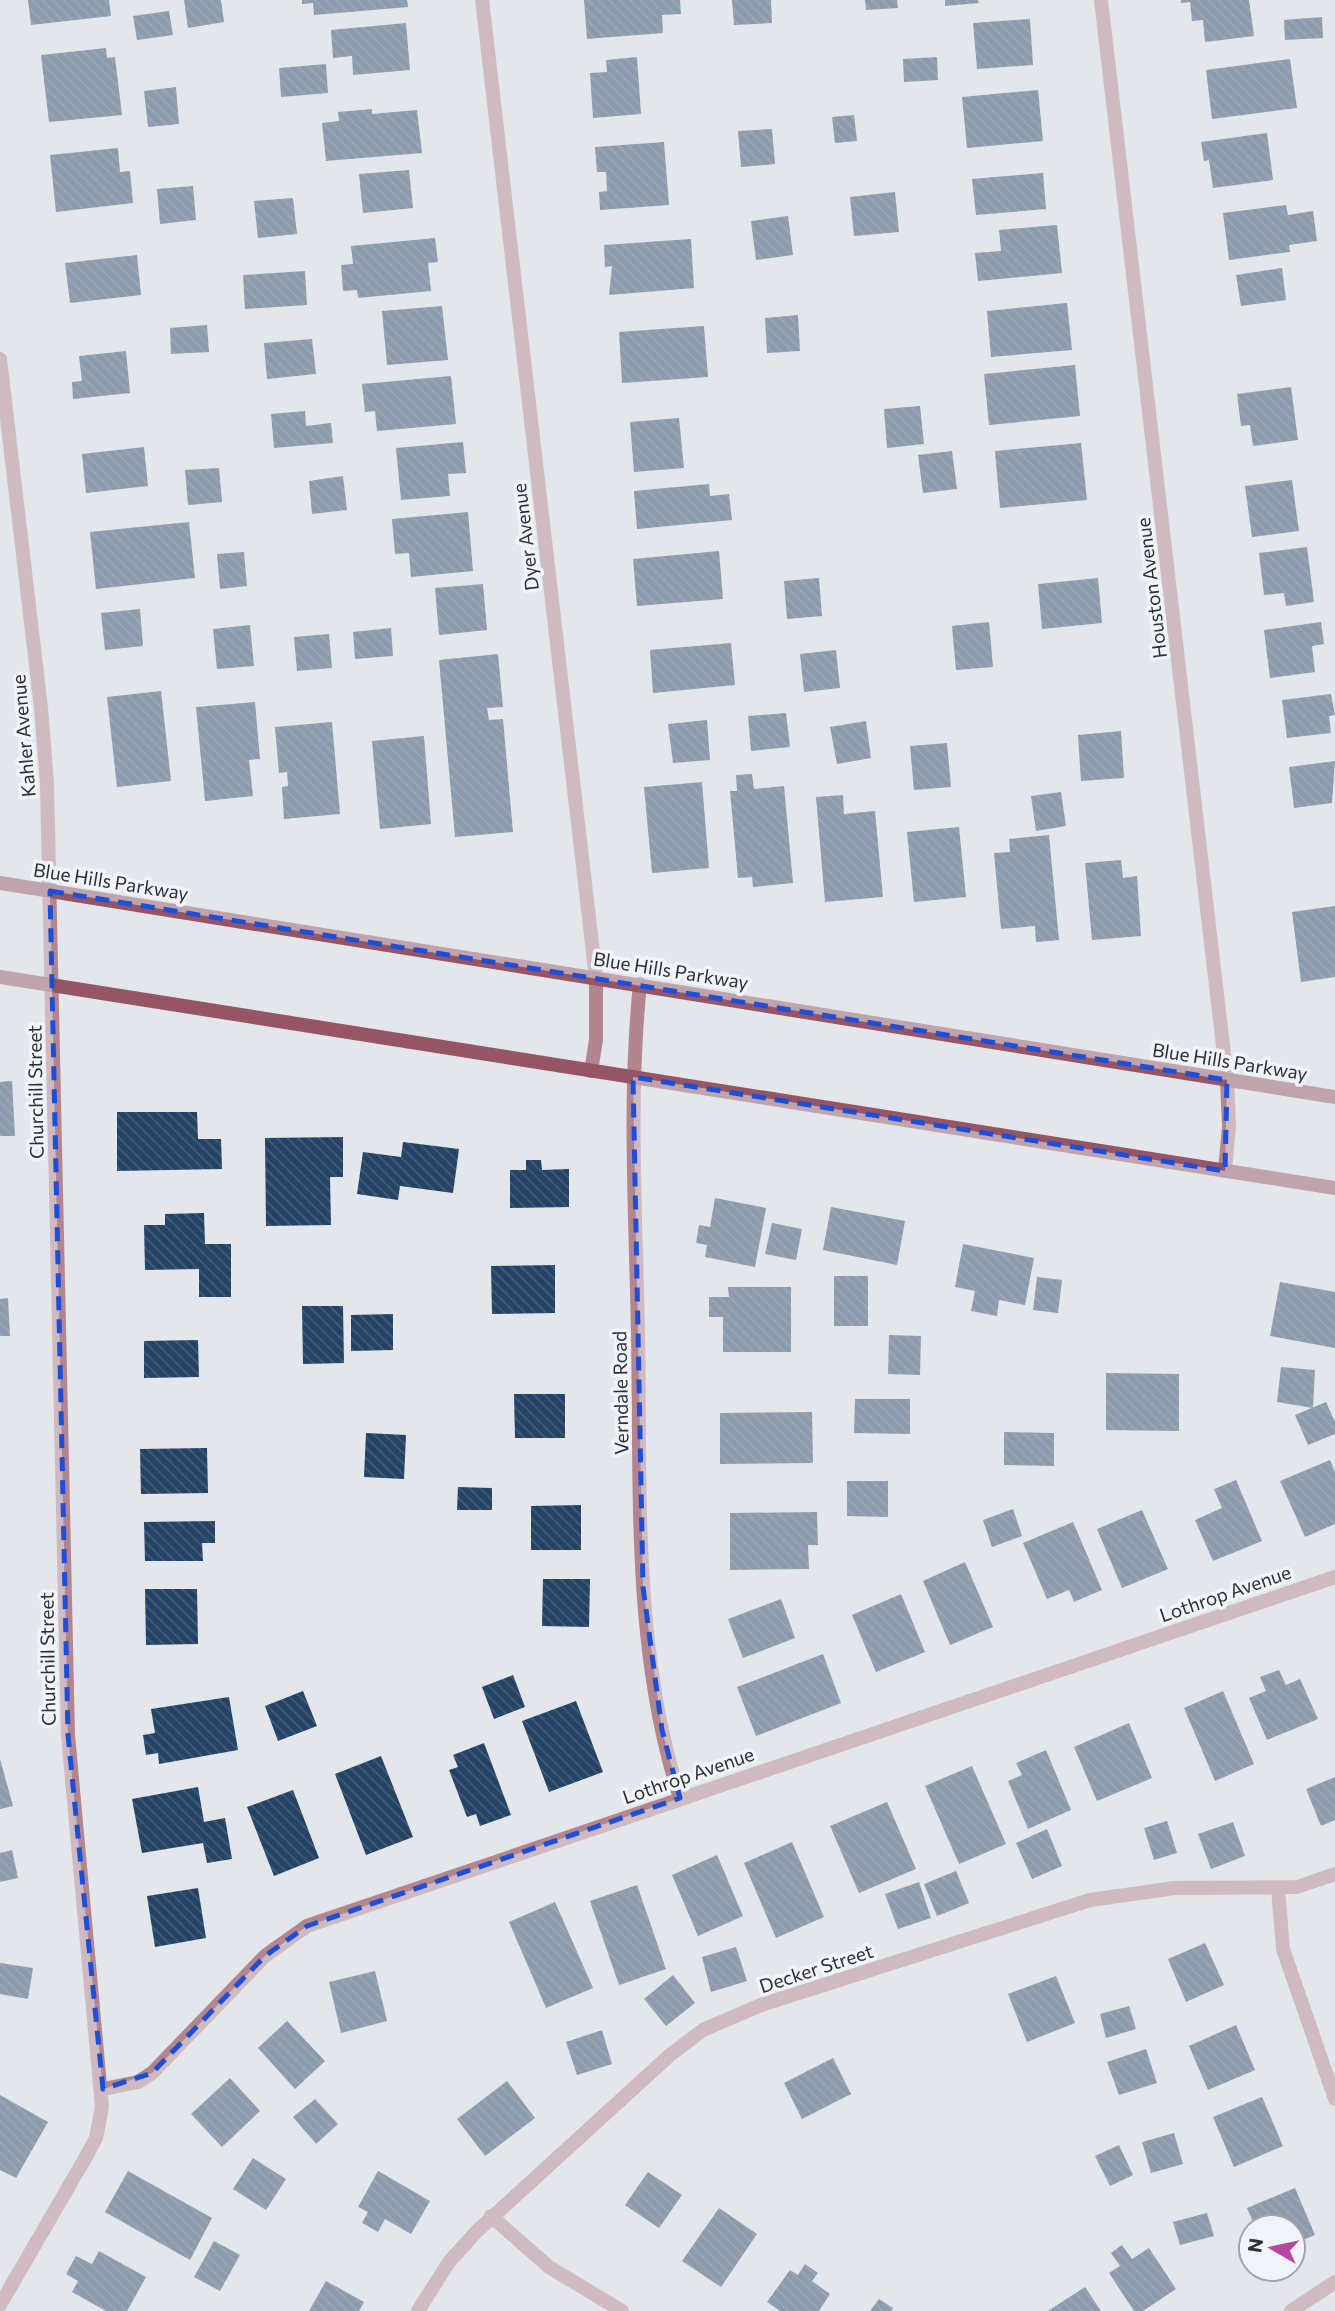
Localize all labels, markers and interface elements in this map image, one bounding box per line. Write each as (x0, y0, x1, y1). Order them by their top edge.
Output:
street label: Dyer Avenue (507, 482, 543, 592)
street label: Houston Avenue (1131, 516, 1171, 660)
street label: Kahler Avenue (6, 674, 40, 798)
street label: Blue Hills Parkway (32, 857, 190, 905)
street label: Blue Hills Parkway (592, 946, 750, 994)
street label: Churchill Street (22, 1025, 48, 1159)
street label: Blue Hills Parkway (1151, 1037, 1309, 1085)
street label: Verndale Road (607, 1331, 633, 1455)
street label: Lothrop Avenue (1156, 1560, 1294, 1626)
street label: Churchill Street (34, 1592, 60, 1726)
street label: Lothrop Avenue (619, 1742, 757, 1808)
street label: Decker Street (756, 1939, 876, 1997)
north arrow (1237, 2213, 1307, 2283)
text: N (1242, 2236, 1267, 2254)

